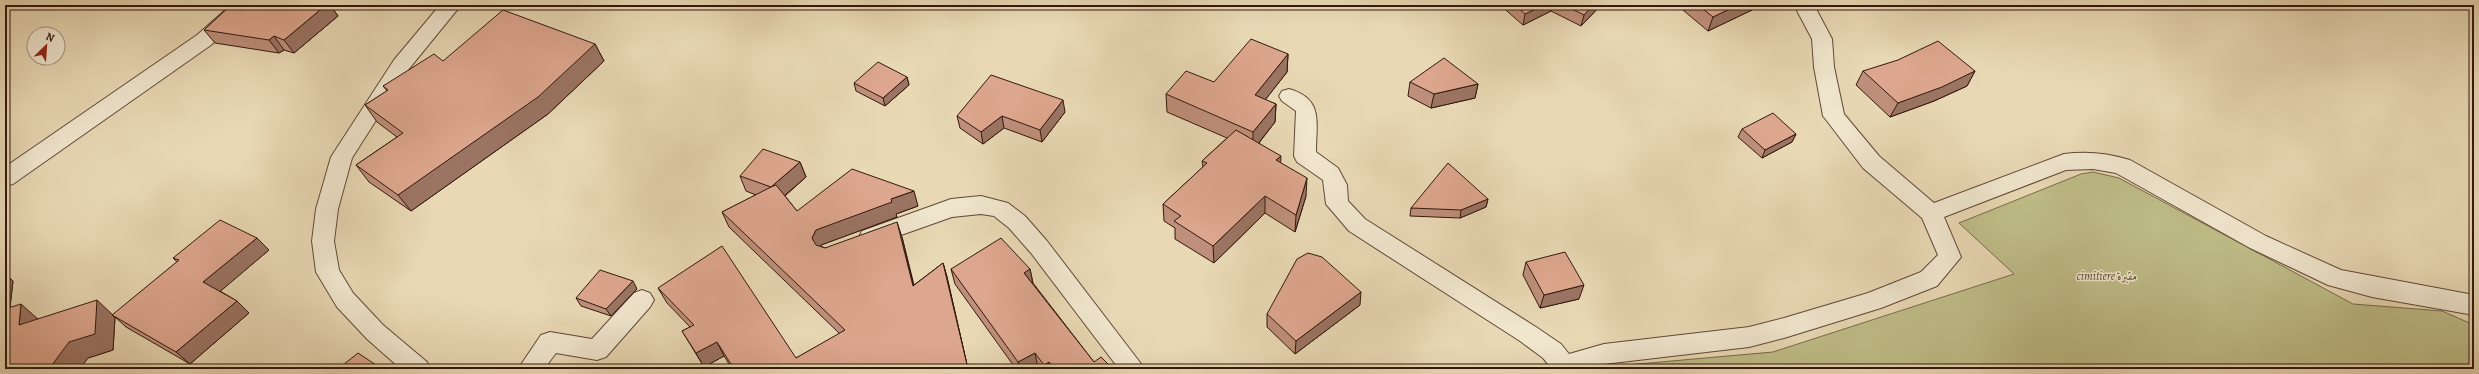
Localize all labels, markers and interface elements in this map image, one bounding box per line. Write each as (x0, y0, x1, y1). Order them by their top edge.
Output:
north arrow (26, 26, 66, 66)
text: N (43, 29, 57, 46)
park label: cimitiere مقبرة (2077, 268, 2137, 284)

